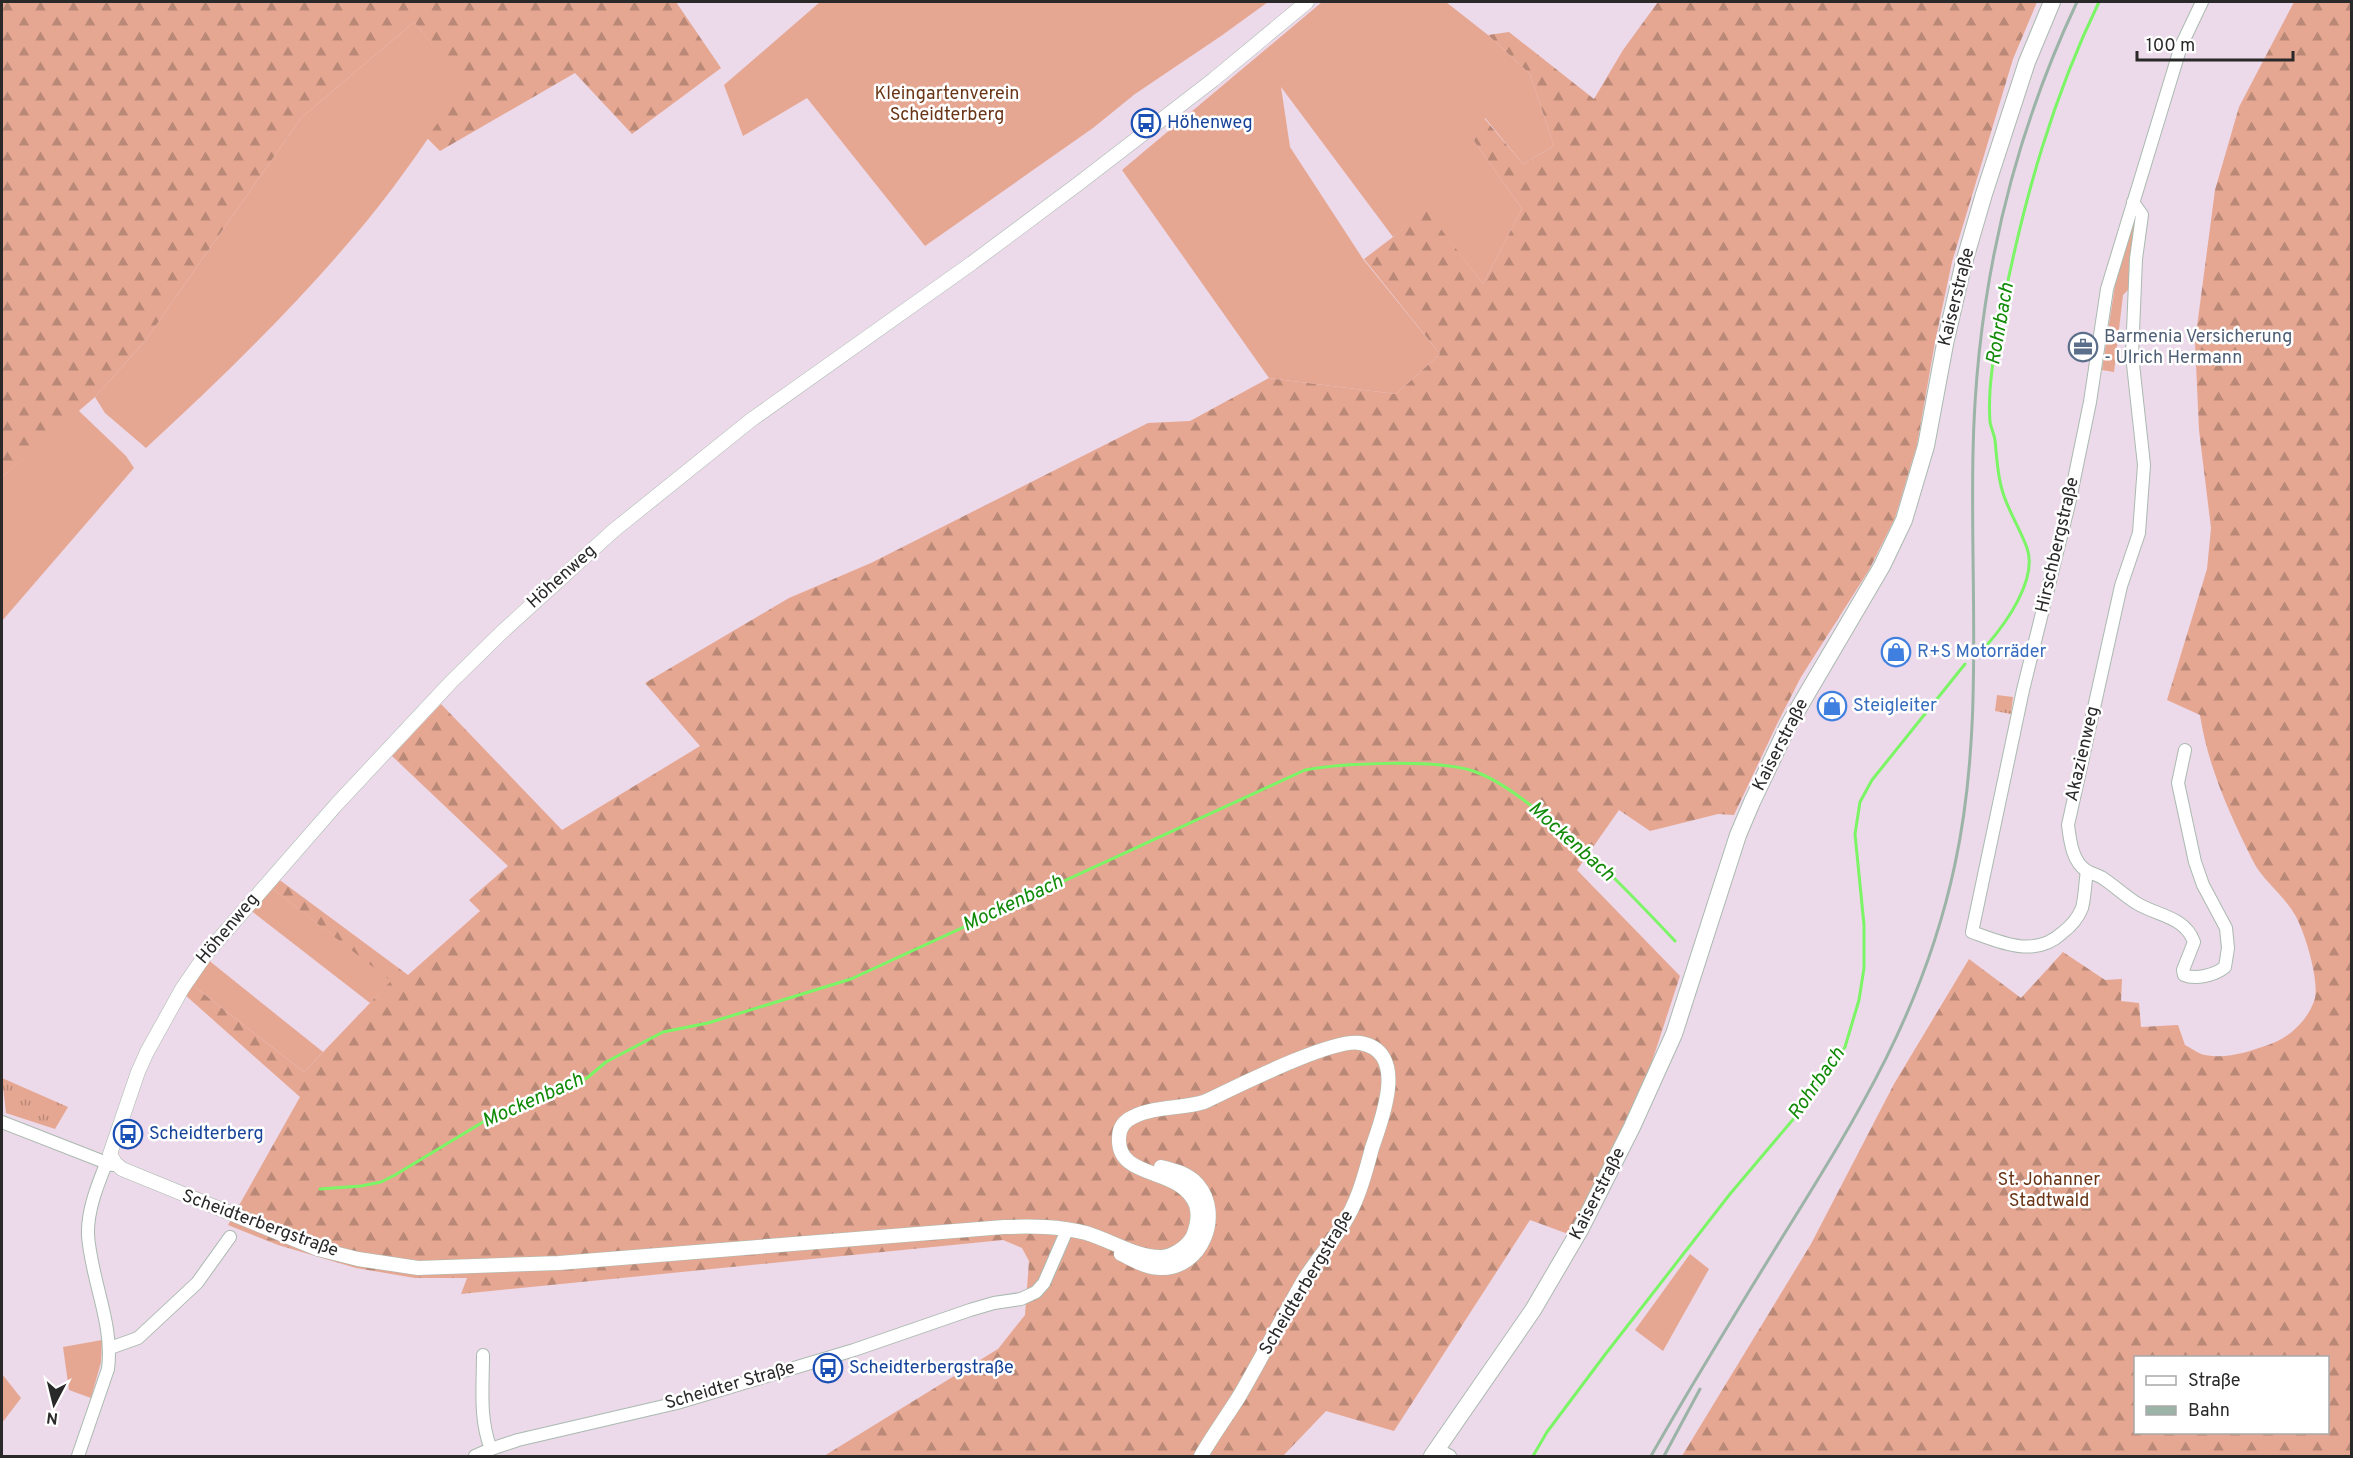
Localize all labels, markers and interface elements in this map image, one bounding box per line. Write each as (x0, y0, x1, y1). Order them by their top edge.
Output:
scale bar (2137, 24, 2293, 62)
text: 100 m (2146, 35, 2195, 58)
park label: Kleingartenverein Scheidterberg (874, 83, 1020, 127)
bus stop icon: Höhenweg (1130, 107, 1162, 139)
place label: Höhenweg (1167, 112, 1253, 135)
street label: Kaiserstraße (1934, 245, 1980, 349)
water label: Rohrbach (1981, 281, 2021, 367)
place label: Barmenia Versicherung - Ulrich Hermann (2104, 326, 2292, 370)
office icon: Barmenia Versicherung - Ulrich Hermann (2067, 331, 2099, 363)
street label: Hirschbergstraße (2031, 475, 2085, 615)
street label: Höhenweg (522, 540, 602, 614)
shop icon: R+S Motorräder (1880, 636, 1912, 668)
place label: R+S Motorräder (1917, 641, 2047, 664)
shop icon: Steigleiter (1816, 690, 1848, 722)
street label: Kaiserstraße (1748, 695, 1814, 795)
place label: Steigleiter (1853, 695, 1937, 718)
street label: Akazienweg (2061, 704, 2105, 804)
water label: Mockenbach (1522, 796, 1620, 888)
water label: Mockenbach (958, 869, 1068, 939)
street label: Höhenweg (192, 889, 264, 969)
water label: Rohrbach (1783, 1042, 1852, 1125)
water label: Mockenbach (478, 1067, 588, 1135)
bus stop icon: Scheidterberg (112, 1118, 144, 1150)
place label: Scheidterberg (149, 1123, 264, 1146)
street label: Kaiserstraße (1565, 1144, 1631, 1244)
park label: St. Johanner Stadtwald (1998, 1169, 2100, 1213)
street label: Scheidterbergstraße (179, 1185, 341, 1263)
street label: Scheidterbergstraße (1255, 1207, 1359, 1359)
bus stop icon: Scheidterbergstraße (812, 1352, 844, 1384)
street label: Scheidter Straße (662, 1356, 798, 1416)
legend (2134, 1356, 2329, 1434)
place label: Scheidterbergstraße (849, 1357, 1014, 1380)
text: Straße (2188, 1370, 2240, 1393)
north arrow (24, 1374, 84, 1434)
text: Bahn (2188, 1400, 2230, 1423)
text: N (45, 1406, 59, 1428)

